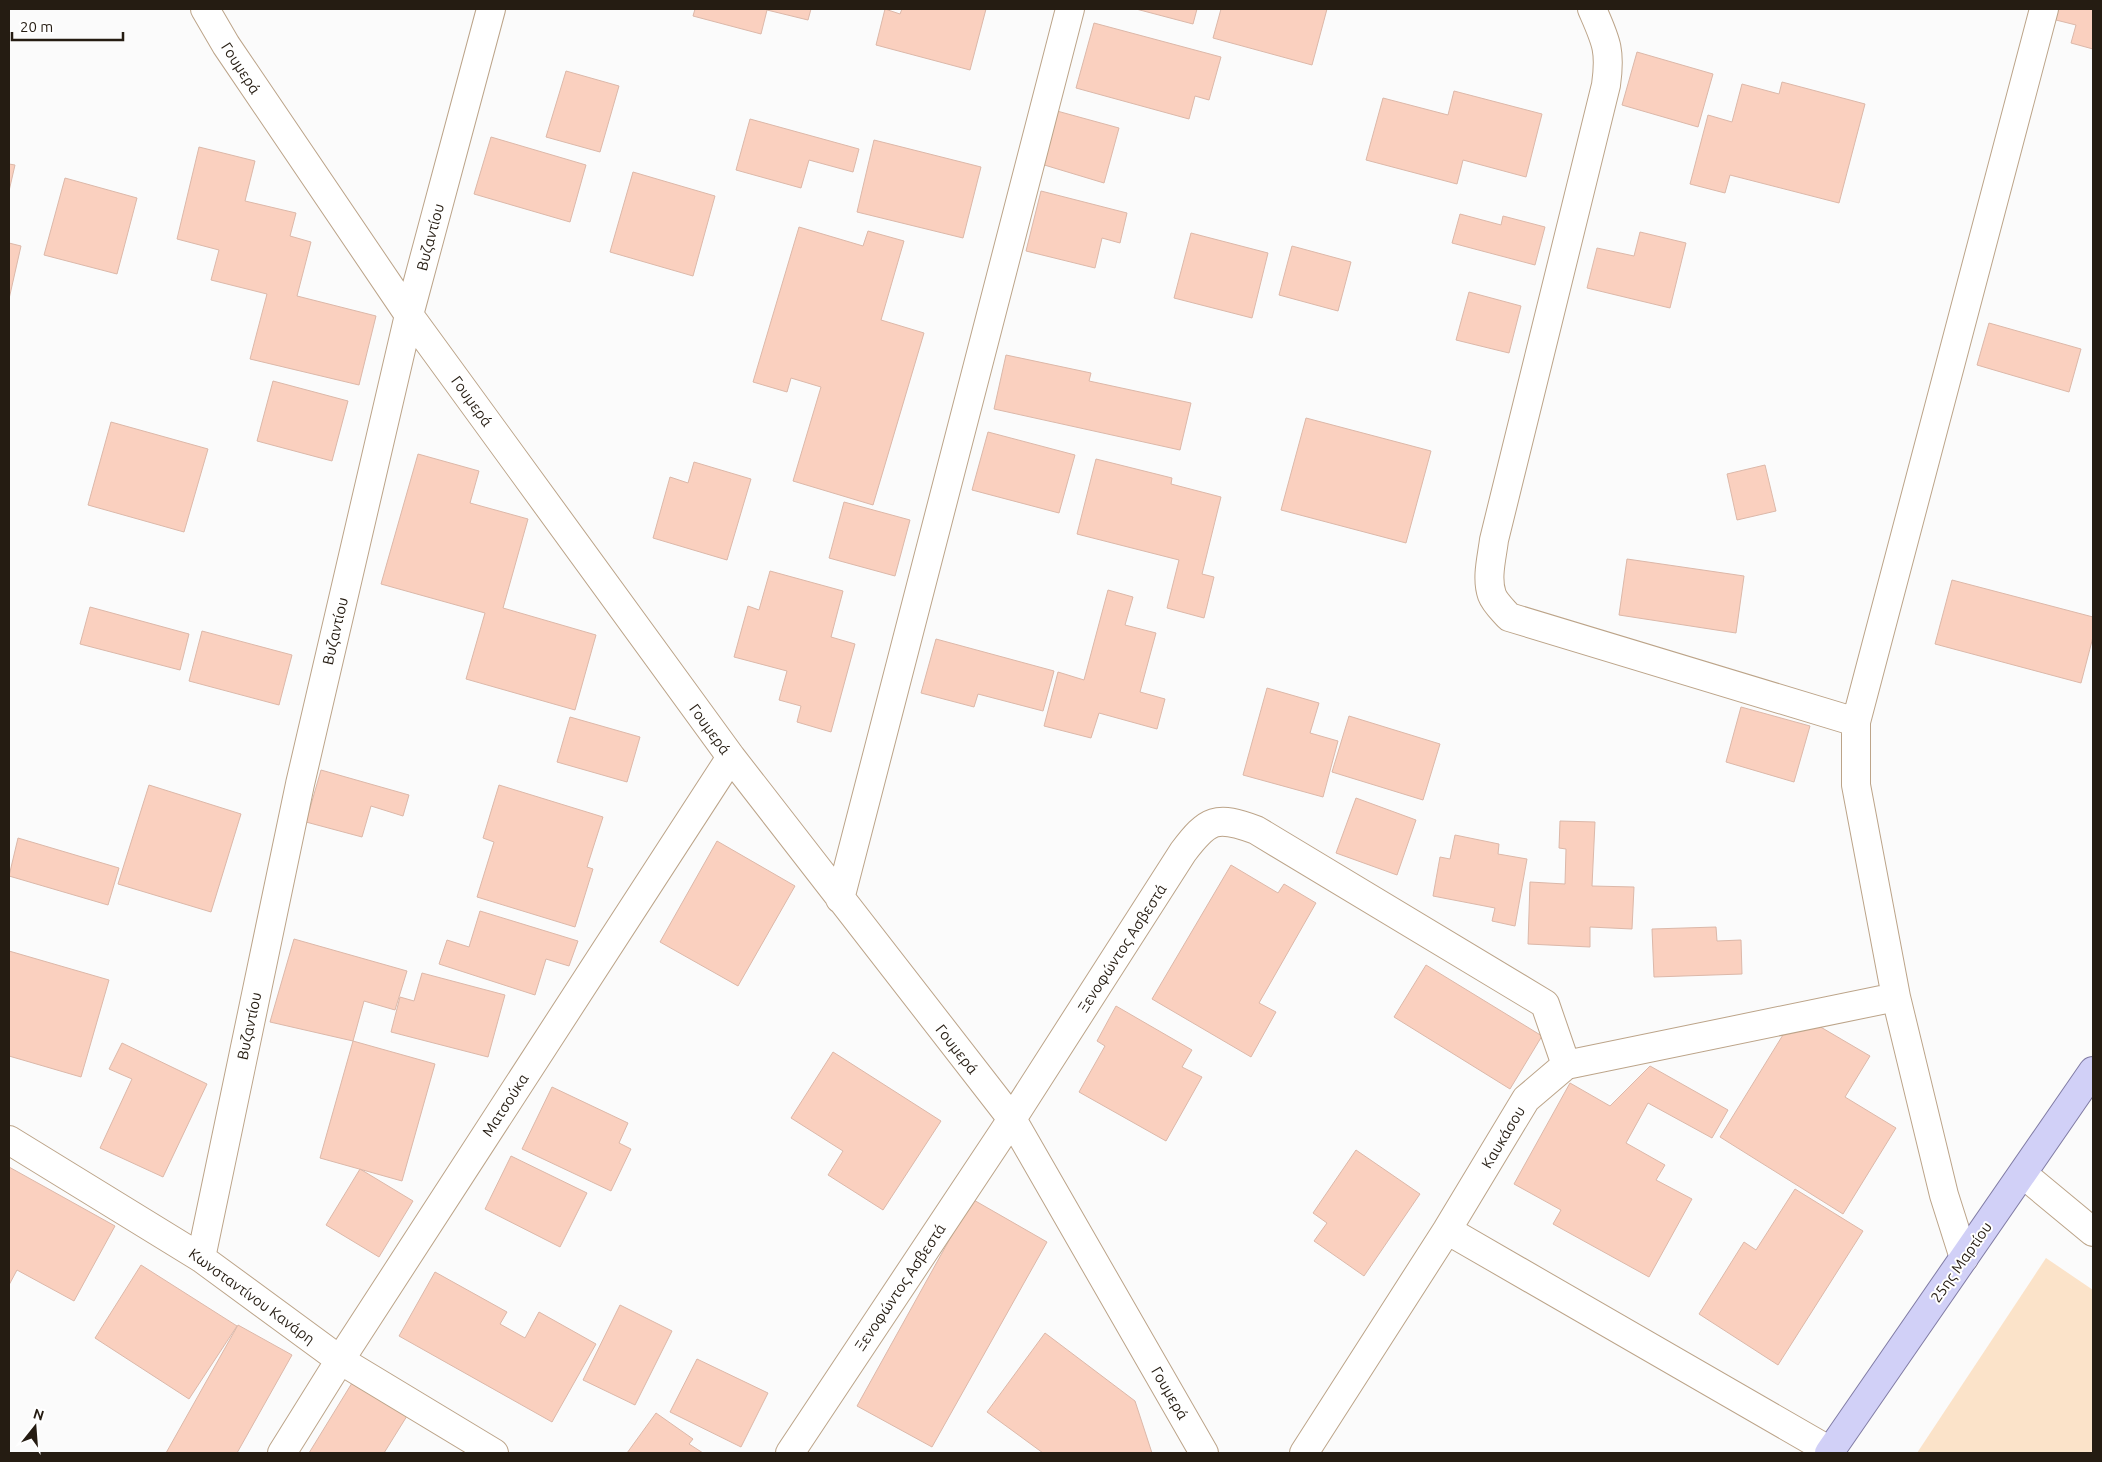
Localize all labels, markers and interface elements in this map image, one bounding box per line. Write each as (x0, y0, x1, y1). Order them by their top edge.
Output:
scale bar (12, 10, 124, 42)
text: 20 m (20, 18, 53, 35)
street label: Γουμερά (218, 39, 264, 97)
street label: Βυζαντίου (413, 202, 447, 272)
street label: Γουμερά (448, 373, 496, 429)
street label: Βυζαντίου (319, 596, 351, 666)
street label: Γουμερά (686, 701, 734, 757)
street label: Ξενοφώντος Ασβεστά (1074, 881, 1170, 1015)
street label: Βυζαντίου (234, 991, 264, 1061)
street label: Γουμερά (932, 1021, 982, 1077)
street label: Ματσούκα (478, 1070, 532, 1140)
street label: Καυκάσου (1478, 1103, 1528, 1171)
street label: 25ης Μαρτίου (1927, 1218, 1995, 1306)
street label: Ξενοφώντος Ασβεστά (851, 1220, 949, 1354)
street label: Κωνσταντίνου Κανάρη (186, 1245, 318, 1347)
street label: Γουμερά (1148, 1364, 1192, 1422)
north arrow (10, 1402, 60, 1452)
text: N (31, 1405, 46, 1424)

